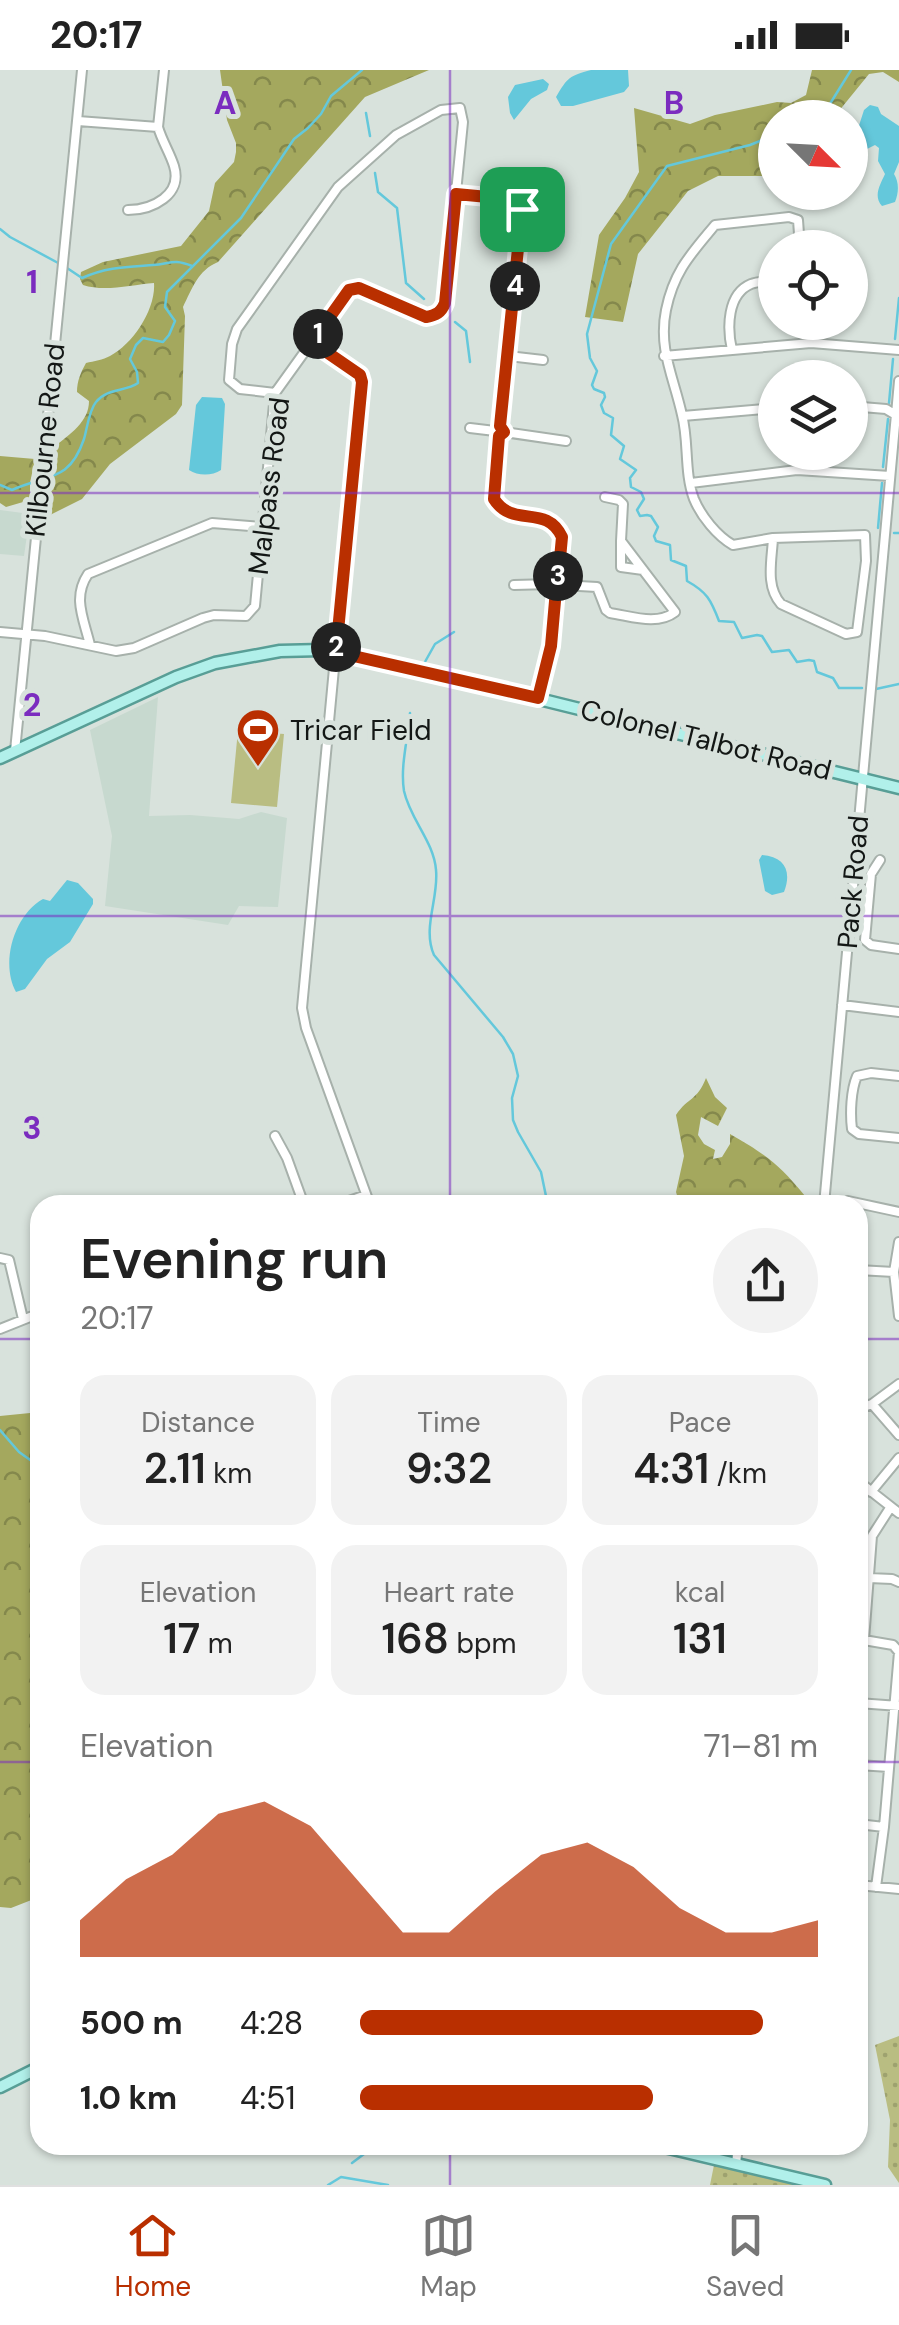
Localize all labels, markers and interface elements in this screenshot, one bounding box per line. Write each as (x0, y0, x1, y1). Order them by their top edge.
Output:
text: 20:17 (50, 10, 142, 60)
text: A (214, 82, 236, 124)
text: B (664, 82, 684, 124)
north arrow (758, 100, 868, 210)
map controls (758, 100, 868, 470)
pin (480, 167, 565, 252)
icon: arrive (495, 182, 550, 237)
button: locate (758, 230, 868, 340)
text: 1 (26, 261, 38, 303)
pin: 4 (490, 261, 540, 311)
text: 4 (506, 267, 524, 304)
pin: 1 (293, 309, 343, 359)
text: 1 (313, 315, 323, 352)
street label: Kilbourne Road (16, 341, 74, 539)
button: layers (758, 360, 868, 470)
street label: Malpass Road (240, 395, 298, 577)
pin: 3 (533, 551, 583, 601)
text: 3 (550, 557, 566, 594)
pin: 2 (311, 622, 361, 672)
text: 2 (328, 628, 344, 665)
text: 2 (23, 684, 41, 726)
street label: Colonel Talbot Road (577, 691, 835, 789)
sports icon: Tricar Field (235, 707, 281, 768)
place label: Tricar Field (290, 712, 432, 749)
street label: Pack Road (829, 814, 877, 950)
text: 3 (22, 1107, 42, 1149)
text: Evening run (80, 1223, 388, 1295)
button: share (713, 1228, 818, 1333)
text: 20:17 (80, 1297, 154, 1339)
text: Distance (141, 1404, 255, 1441)
text: Time (417, 1404, 481, 1441)
text: Pace (669, 1404, 731, 1441)
text: 2.11 (144, 1441, 206, 1496)
text: 9:32 (406, 1441, 492, 1496)
text: 4:31 (633, 1441, 709, 1496)
text: km (206, 1455, 252, 1492)
text: /km (709, 1455, 767, 1492)
text: Elevation (140, 1574, 256, 1611)
text: Heart rate (384, 1574, 514, 1611)
text: kcal (675, 1574, 725, 1611)
text: 17 (163, 1611, 200, 1666)
text: 168 (382, 1611, 449, 1666)
text: 131 (673, 1611, 727, 1666)
text: m (200, 1625, 233, 1662)
text: bpm (449, 1625, 516, 1662)
text: Elevation (80, 1725, 213, 1767)
text: 71–81 m (704, 1725, 818, 1767)
text: 500 m (80, 2002, 183, 2044)
text: 4:28 (240, 2002, 303, 2044)
text: 1.0 km (80, 2077, 177, 2119)
text: 4:51 (240, 2077, 295, 2119)
tab: Home (115, 2208, 191, 2305)
tab: Map (420, 2208, 477, 2305)
tab: Saved (706, 2208, 784, 2305)

